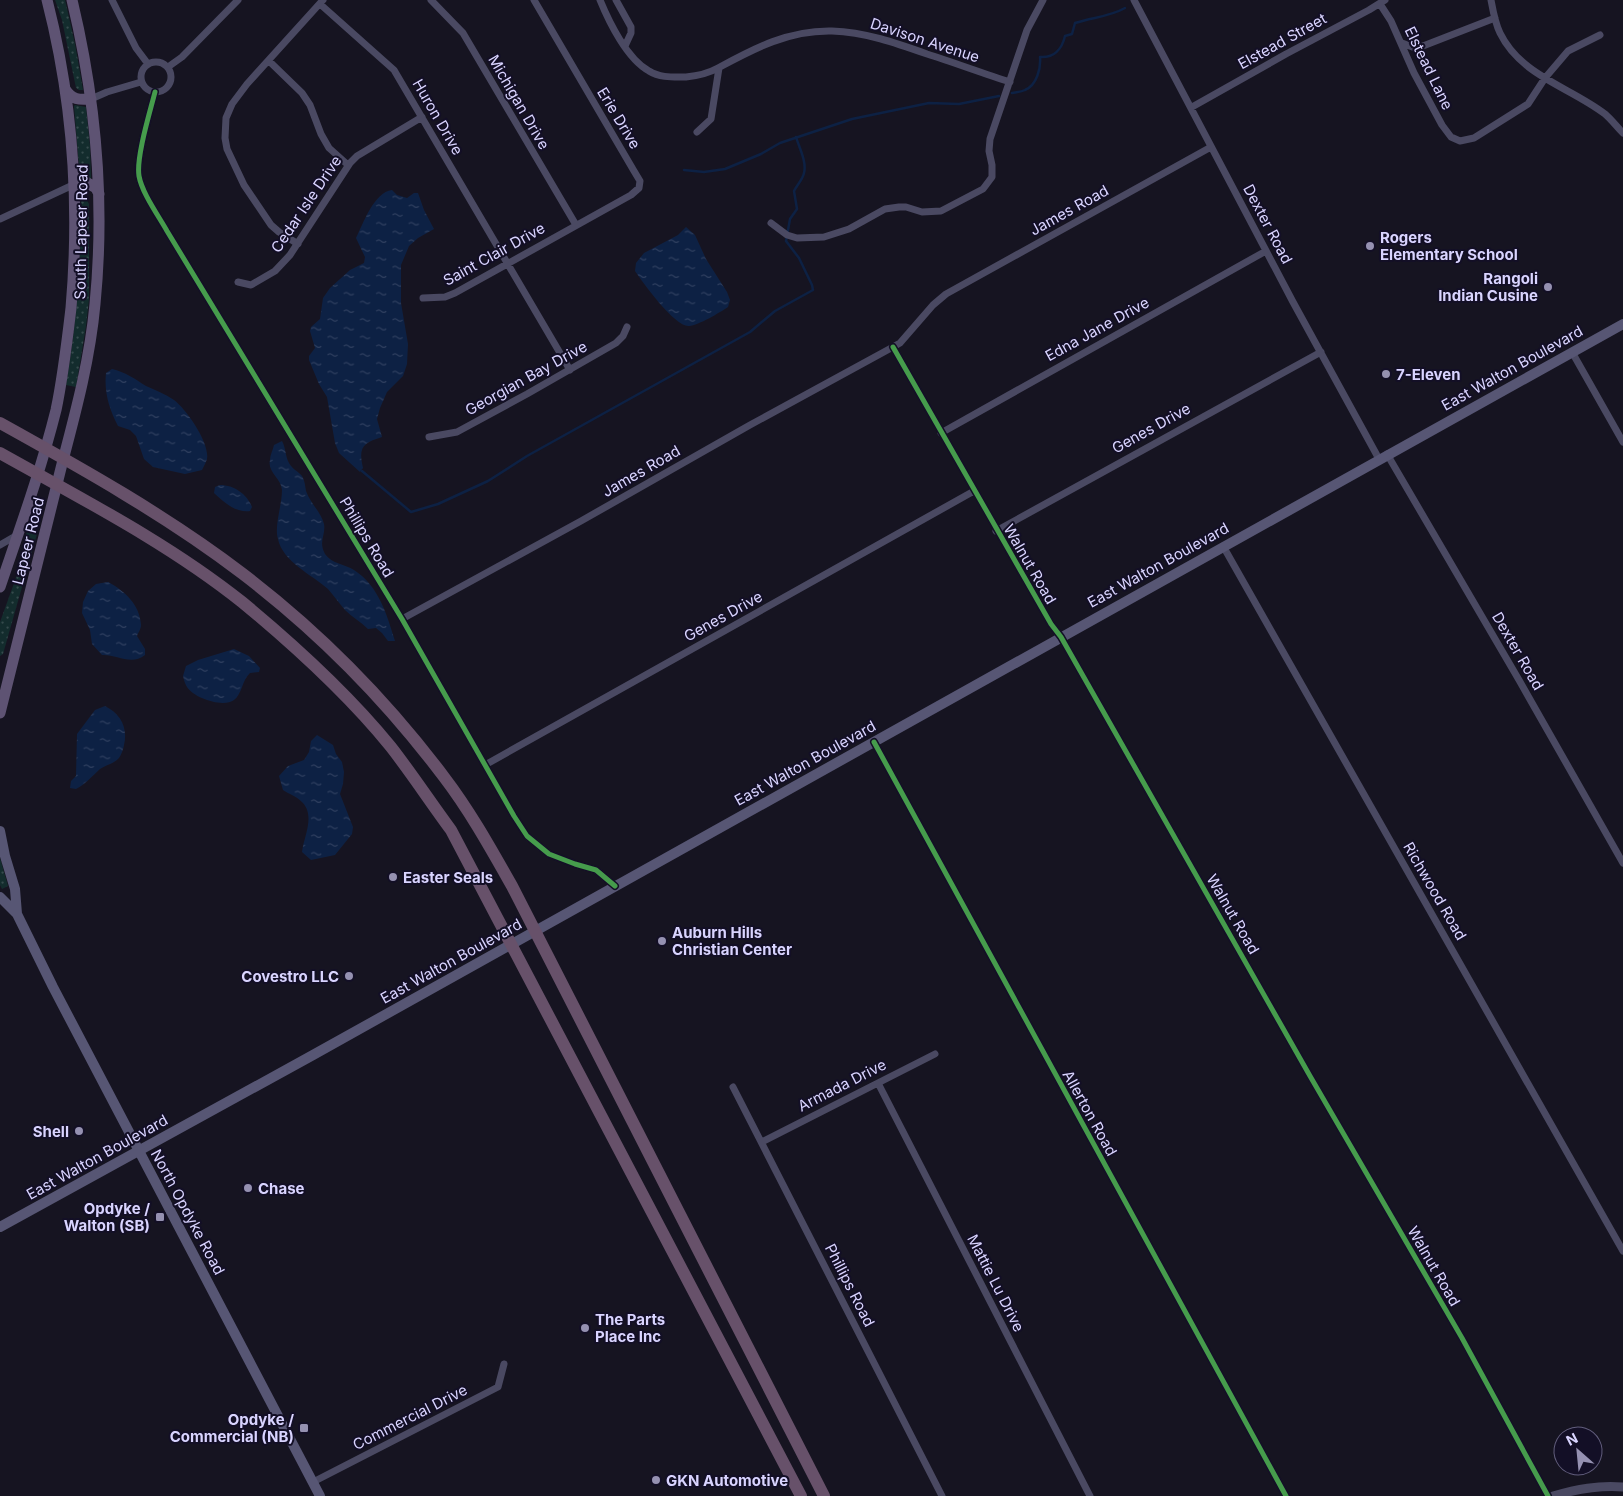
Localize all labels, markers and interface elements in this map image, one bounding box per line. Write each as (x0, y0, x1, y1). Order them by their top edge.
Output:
street label: Elstead Street (1234, 9, 1330, 73)
street label: Davison Avenue (868, 13, 982, 67)
street label: Elstead Lane (1401, 23, 1457, 113)
street label: Michigan Drive (484, 51, 554, 153)
street label: Huron Drive (409, 76, 467, 158)
street label: Erie Drive (593, 84, 645, 152)
street label: Cedar Isle Drive (267, 152, 345, 256)
street label: South Lapeer Road (70, 164, 92, 300)
street label: James Road (1026, 181, 1112, 239)
street label: Dexter Road (1239, 181, 1297, 267)
street label: Saint Clair Drive (440, 218, 548, 290)
place label: Rogers Elementary School (1380, 228, 1518, 264)
marker: Rogers Elementary School (1364, 240, 1376, 252)
place label: Rangoli Indian Cusine (1438, 269, 1538, 305)
marker: Rangoli Indian Cusine (1542, 281, 1554, 293)
street label: Edna Jane Drive (1042, 293, 1152, 365)
street label: East Walton Boulevard (1438, 321, 1586, 415)
street label: Georgian Bay Drive (462, 337, 590, 419)
place label: 7-Eleven (1396, 365, 1461, 384)
marker: 7-Eleven (1380, 368, 1392, 380)
street label: Genes Drive (1108, 399, 1194, 457)
street label: James Road (598, 441, 684, 501)
street label: Phillips Road (336, 493, 398, 581)
street label: Lapeer Road (8, 495, 48, 587)
street label: East Walton Boulevard (1084, 518, 1232, 612)
street label: Walnut Road (999, 521, 1061, 607)
street label: Genes Drive (680, 587, 766, 645)
street label: Dexter Road (1488, 608, 1548, 694)
street label: East Walton Boulevard (731, 716, 879, 810)
street label: Richwood Road (1399, 838, 1471, 944)
place label: Easter Seals (403, 868, 493, 887)
marker: Easter Seals (387, 871, 399, 883)
street label: Walnut Road (1202, 871, 1264, 957)
street label: East Walton Boulevard (377, 914, 525, 1008)
place label: Auburn Hills Christian Center (672, 923, 792, 959)
marker: Auburn Hills Christian Center (656, 935, 668, 947)
place label: Covestro LLC (241, 967, 339, 986)
marker: Covestro LLC (343, 970, 355, 982)
street label: Armada Drive (795, 1055, 889, 1115)
street label: Allerton Road (1059, 1067, 1121, 1159)
street label: East Walton Boulevard (23, 1110, 171, 1204)
place label: Shell (33, 1122, 69, 1141)
marker: Shell (73, 1125, 85, 1137)
street label: North Opdyke Road (147, 1146, 229, 1278)
place label: Chase (258, 1179, 305, 1198)
marker: Chase (242, 1182, 254, 1194)
place label: Opdyke / Walton (SB) (64, 1199, 150, 1235)
marker: Opdyke / Walton (SB) (154, 1211, 166, 1223)
street label: Walnut Road (1403, 1223, 1465, 1309)
street label: Mattie Lu Drive (963, 1231, 1029, 1335)
street label: Phillips Road (821, 1240, 879, 1330)
place label: The Parts Place Inc (595, 1310, 665, 1346)
marker: The Parts Place Inc (579, 1322, 591, 1334)
street label: Commercial Drive (350, 1380, 470, 1454)
place label: Opdyke / Commercial (NB) (170, 1410, 294, 1446)
marker: Opdyke / Commercial (NB) (298, 1422, 310, 1434)
north arrow (1553, 1426, 1603, 1476)
text: N (1563, 1429, 1580, 1449)
place label: GKN Automotive (666, 1471, 788, 1490)
marker: GKN Automotive (650, 1474, 662, 1486)

